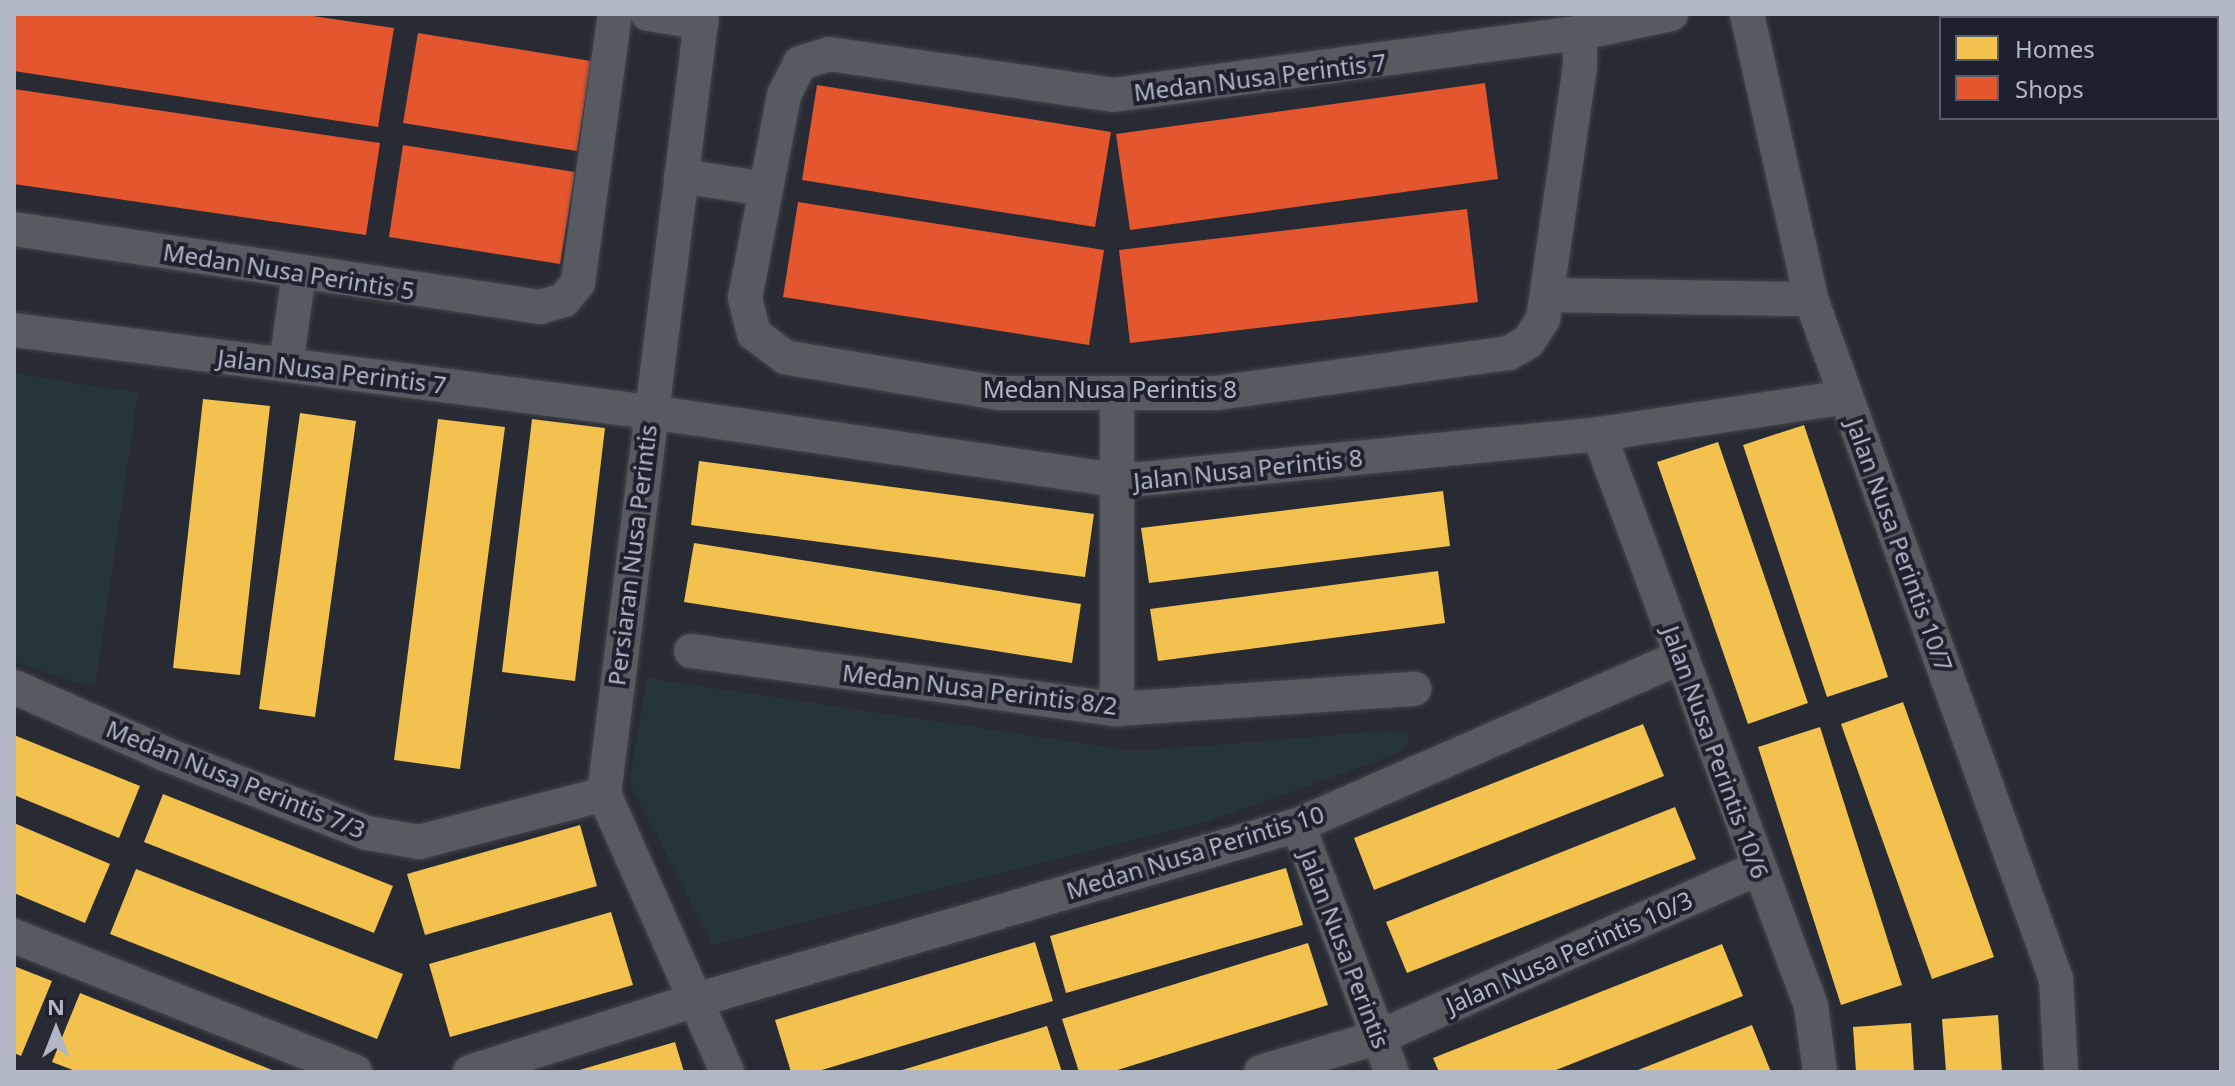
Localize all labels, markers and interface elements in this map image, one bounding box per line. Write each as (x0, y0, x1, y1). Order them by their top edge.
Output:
legend (1939, 16, 2219, 120)
text: Homes (2015, 32, 2095, 65)
street label: Medan Nusa Perintis 7 (1132, 47, 1388, 107)
text: Shops (2015, 72, 2084, 105)
street label: Medan Nusa Perintis 5 (161, 237, 417, 305)
street label: Jalan Nusa Perintis 7 (216, 343, 448, 399)
street label: Medan Nusa Perintis 8 (983, 375, 1237, 403)
street label: Jalan Nusa Perintis 10/7 (1841, 415, 1959, 675)
street label: Persiaran Nusa Perintis (602, 423, 662, 687)
street label: Jalan Nusa Perintis 8 (1132, 443, 1364, 495)
street label: Jalan Nusa Perintis 10/6 (1657, 622, 1775, 882)
street label: Medan Nusa Perintis 8/2 (841, 658, 1119, 720)
street label: Medan Nusa Perintis 7/3 (102, 714, 370, 844)
street label: Medan Nusa Perintis 10 (1063, 799, 1327, 905)
street label: Jalan Nusa Perintis (1294, 846, 1396, 1052)
street label: Jalan Nusa Perintis 10/3 (1441, 885, 1697, 1019)
north arrow (16, 990, 96, 1070)
text: N (47, 991, 65, 1021)

